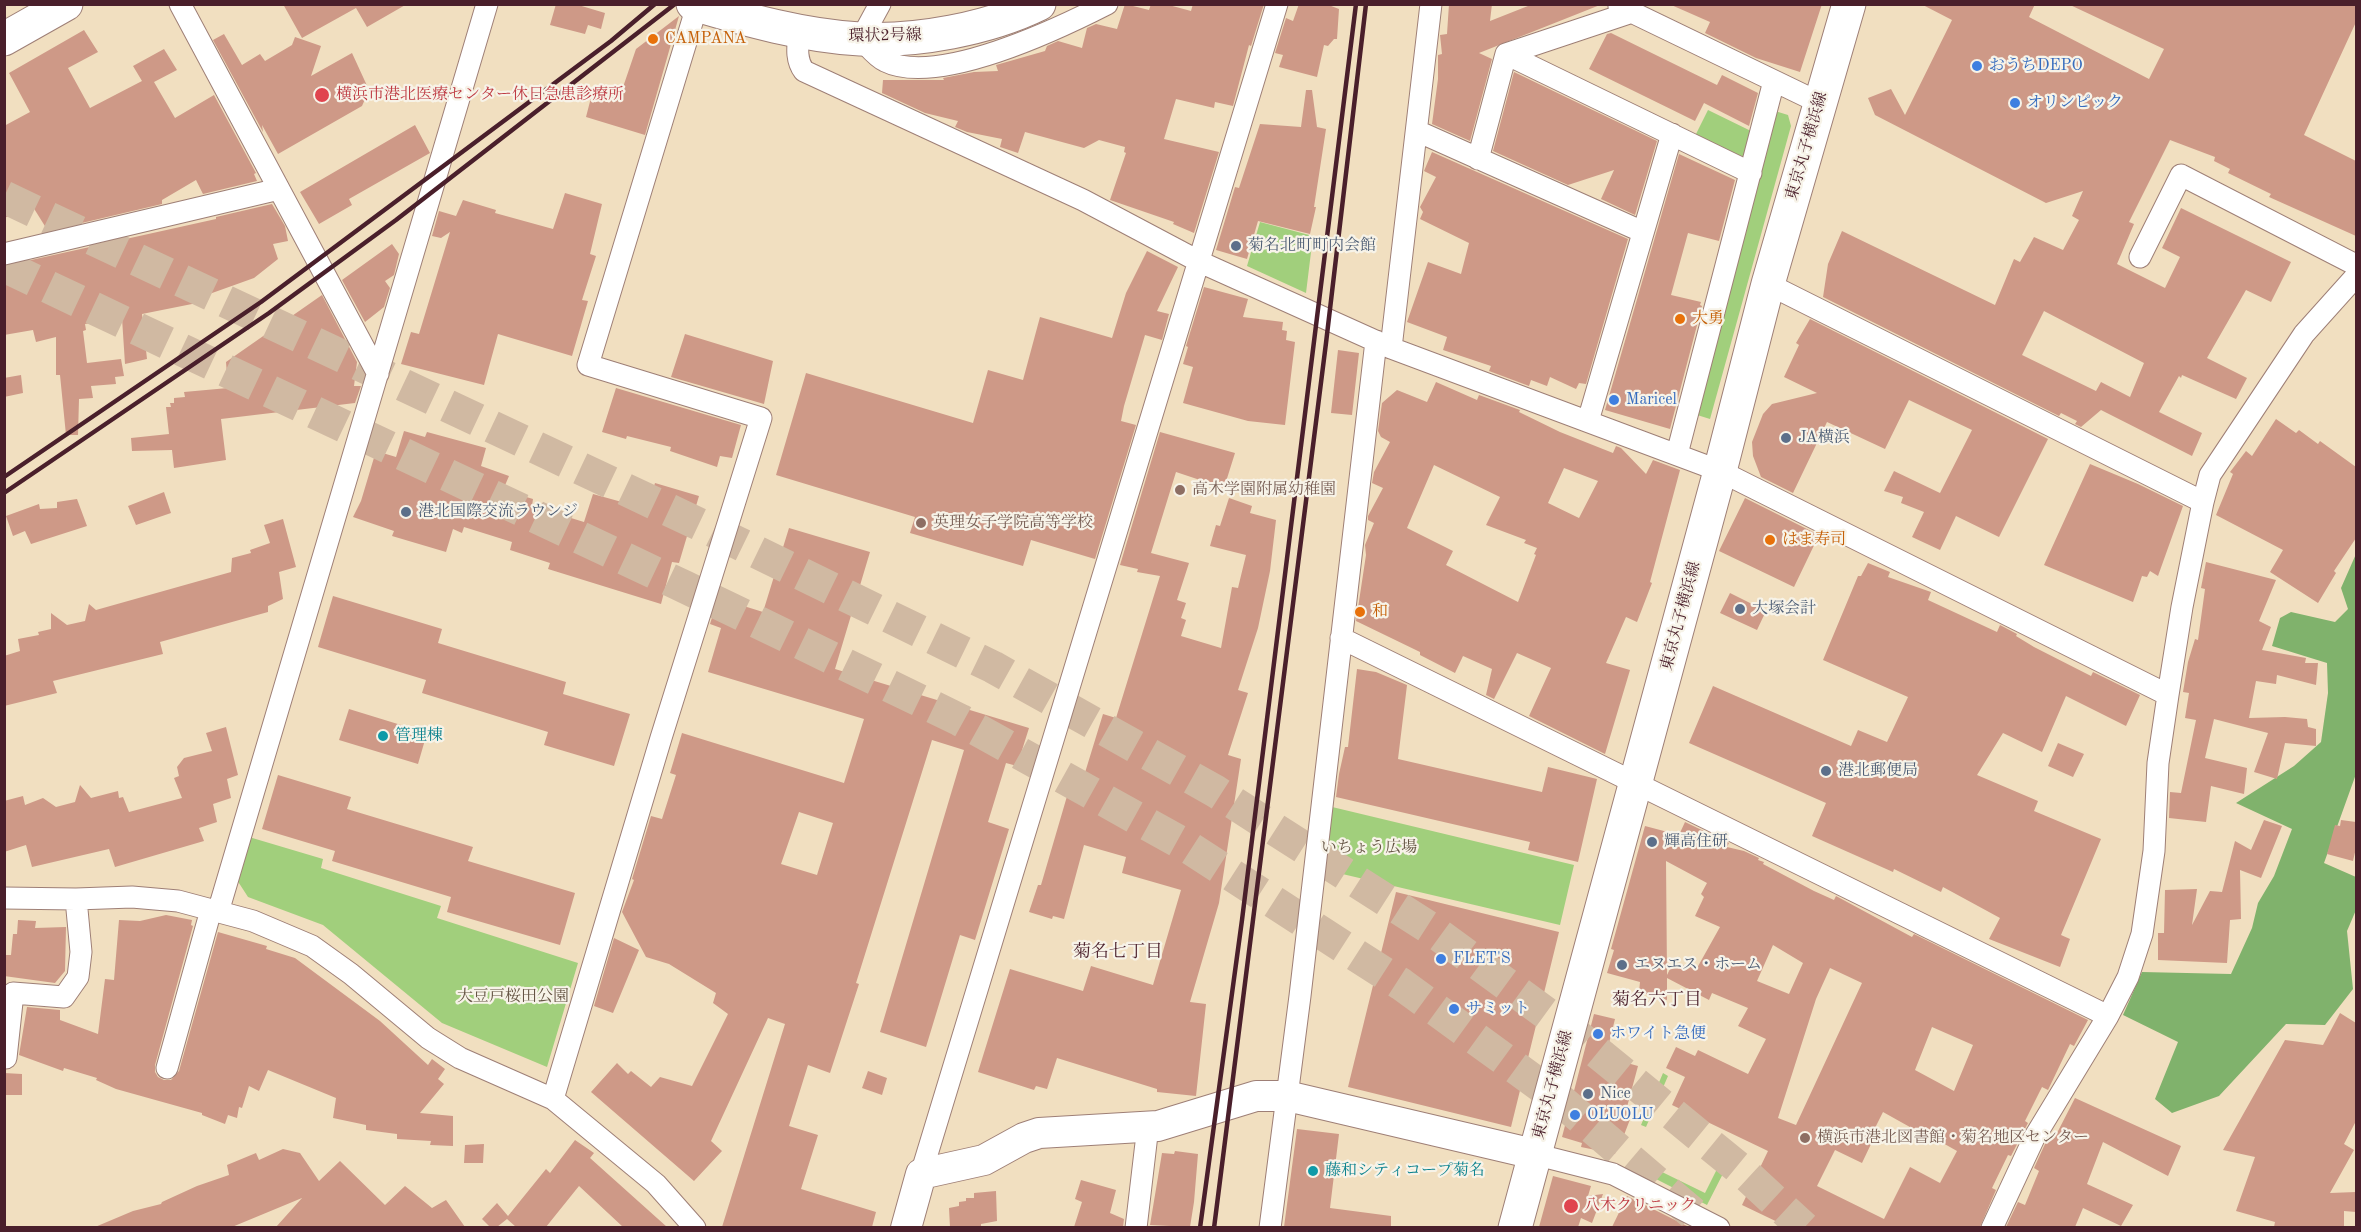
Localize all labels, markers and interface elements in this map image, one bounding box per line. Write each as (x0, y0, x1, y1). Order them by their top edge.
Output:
street label: 環状2号線 (848, 26, 922, 46)
place label: CAMPANA (665, 29, 747, 49)
marker: CAMPANA (646, 32, 660, 46)
place label: おうちDEPO (1989, 56, 2083, 76)
marker: おうちDEPO (1970, 59, 1984, 73)
place label: 横浜市港北医療センター休日急患診療所 (336, 85, 624, 105)
marker: 横浜市港北医療センター休日急患診療所 (313, 86, 331, 104)
street label: 東京丸子横浜線 (1782, 90, 1832, 202)
place label: オリンピック (2027, 93, 2123, 113)
marker: オリンピック (2008, 96, 2022, 110)
place label: 菊名北町町内会館 (1248, 236, 1376, 256)
marker: 菊名北町町内会館 (1229, 239, 1243, 253)
place label: 大勇 (1692, 309, 1724, 329)
marker: 大勇 (1673, 312, 1687, 326)
place label: Maricel (1626, 390, 1677, 410)
marker: Maricel (1607, 393, 1621, 407)
place label: JA横浜 (1798, 428, 1850, 448)
marker: JA横浜 (1779, 431, 1793, 445)
place label: 高木学園附属幼稚園 (1192, 480, 1336, 500)
marker: 高木学園附属幼稚園 (1173, 483, 1187, 497)
place label: 港北国際交流ラウンジ (418, 502, 578, 522)
marker: 港北国際交流ラウンジ (399, 505, 413, 519)
place label: 英理女子学院高等学校 (933, 513, 1093, 533)
marker: 英理女子学院高等学校 (914, 516, 928, 530)
place label: はま寿司 (1782, 530, 1846, 550)
marker: はま寿司 (1763, 533, 1777, 547)
street label: 東京丸子横浜線 (1657, 559, 1705, 673)
place label: 大塚会計 (1752, 599, 1816, 619)
place label: 和 (1372, 602, 1388, 622)
marker: 大塚会計 (1733, 602, 1747, 616)
marker: 和 (1353, 605, 1367, 619)
place label: 管理棟 (395, 726, 443, 746)
marker: 管理棟 (376, 729, 390, 743)
place label: 港北郵便局 (1838, 761, 1918, 781)
marker: 港北郵便局 (1819, 764, 1833, 778)
place label: 輝高住研 (1664, 832, 1728, 852)
marker: 輝高住研 (1645, 835, 1659, 849)
park label: いちょう広場 (1321, 838, 1417, 858)
district label: 菊名七丁目 (1073, 941, 1163, 963)
place label: FLET'S (1453, 949, 1511, 969)
marker: FLET'S (1434, 952, 1448, 966)
place label: エヌエス・ホーム (1634, 955, 1762, 975)
marker: エヌエス・ホーム (1615, 958, 1629, 972)
park label: 大豆戸桜田公園 (457, 987, 569, 1007)
district label: 菊名六丁目 (1612, 989, 1702, 1011)
place label: サミット (1466, 999, 1530, 1019)
marker: サミット (1447, 1002, 1461, 1016)
place label: ホワイト急便 (1610, 1024, 1706, 1044)
marker: ホワイト急便 (1591, 1027, 1605, 1041)
street label: 東京丸子横浜線 (1529, 1028, 1577, 1142)
place label: Nice (1600, 1084, 1631, 1104)
marker: Nice (1581, 1087, 1595, 1101)
place label: OLUOLU (1587, 1105, 1653, 1125)
marker: OLUOLU (1568, 1108, 1582, 1122)
place label: 横浜市港北図書館・菊名地区センター (1817, 1128, 2089, 1148)
marker: 横浜市港北図書館・菊名地区センター (1798, 1131, 1812, 1145)
place label: 藤和シティコープ菊名 (1325, 1161, 1485, 1181)
marker: 藤和シティコープ菊名 (1306, 1164, 1320, 1178)
place label: 八木クリニック (1584, 1196, 1696, 1216)
marker: 八木クリニック (1562, 1197, 1580, 1215)

